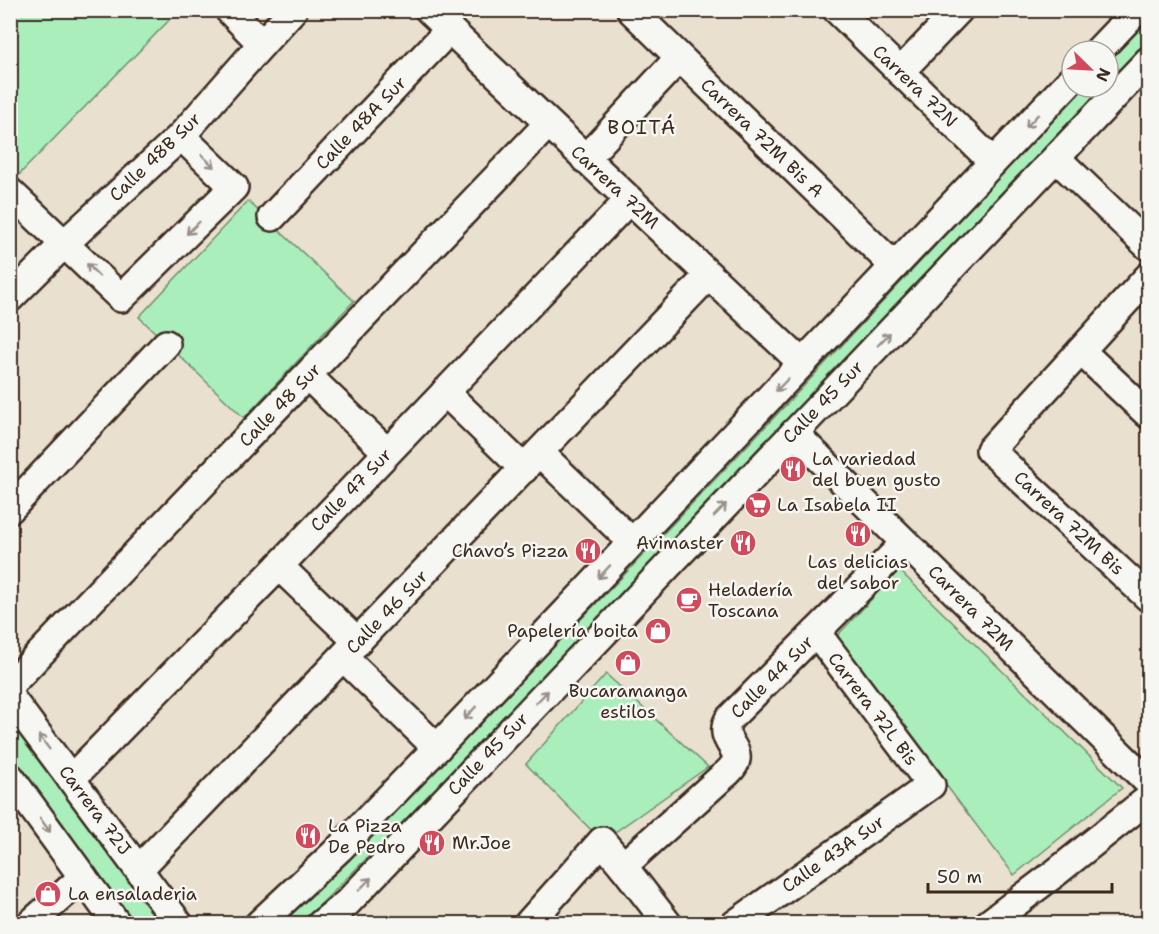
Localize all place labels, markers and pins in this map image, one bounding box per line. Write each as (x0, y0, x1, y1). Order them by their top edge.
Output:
place label: La variedad del buen gusto (812, 447, 941, 492)
restaurant icon: La variedad del buen gusto (778, 454, 808, 484)
supermarket icon: La Isabela II (743, 490, 773, 520)
place label: La Isabela II (777, 493, 897, 517)
restaurant icon: Las delicias del sabor (843, 519, 873, 549)
restaurant icon: Avimaster (728, 528, 758, 558)
place label: Avimaster (636, 531, 724, 555)
restaurant icon: Chavo’s Pizza (573, 536, 603, 566)
place label: Chavo’s Pizza (452, 539, 568, 563)
place label: Las delicias del sabor (808, 550, 908, 595)
place label: Heladería Toscana (708, 578, 792, 623)
cafe icon: Heladería Toscana (674, 585, 704, 615)
shop icon: Papelería boita (643, 616, 673, 646)
place label: Papelería boita (507, 619, 638, 643)
shop icon: Bucaramanga estilos (613, 648, 643, 678)
place label: Bucaramanga estilos (569, 679, 687, 724)
place label: La Pizza De Pedro (328, 814, 405, 859)
restaurant icon: La Pizza De Pedro (293, 821, 323, 851)
restaurant icon: Mr.Joe (417, 828, 447, 858)
place label: Mr.Joe (452, 831, 511, 855)
shop icon: La ensaladeria (33, 879, 63, 909)
place label: La ensaladeria (68, 882, 197, 906)

